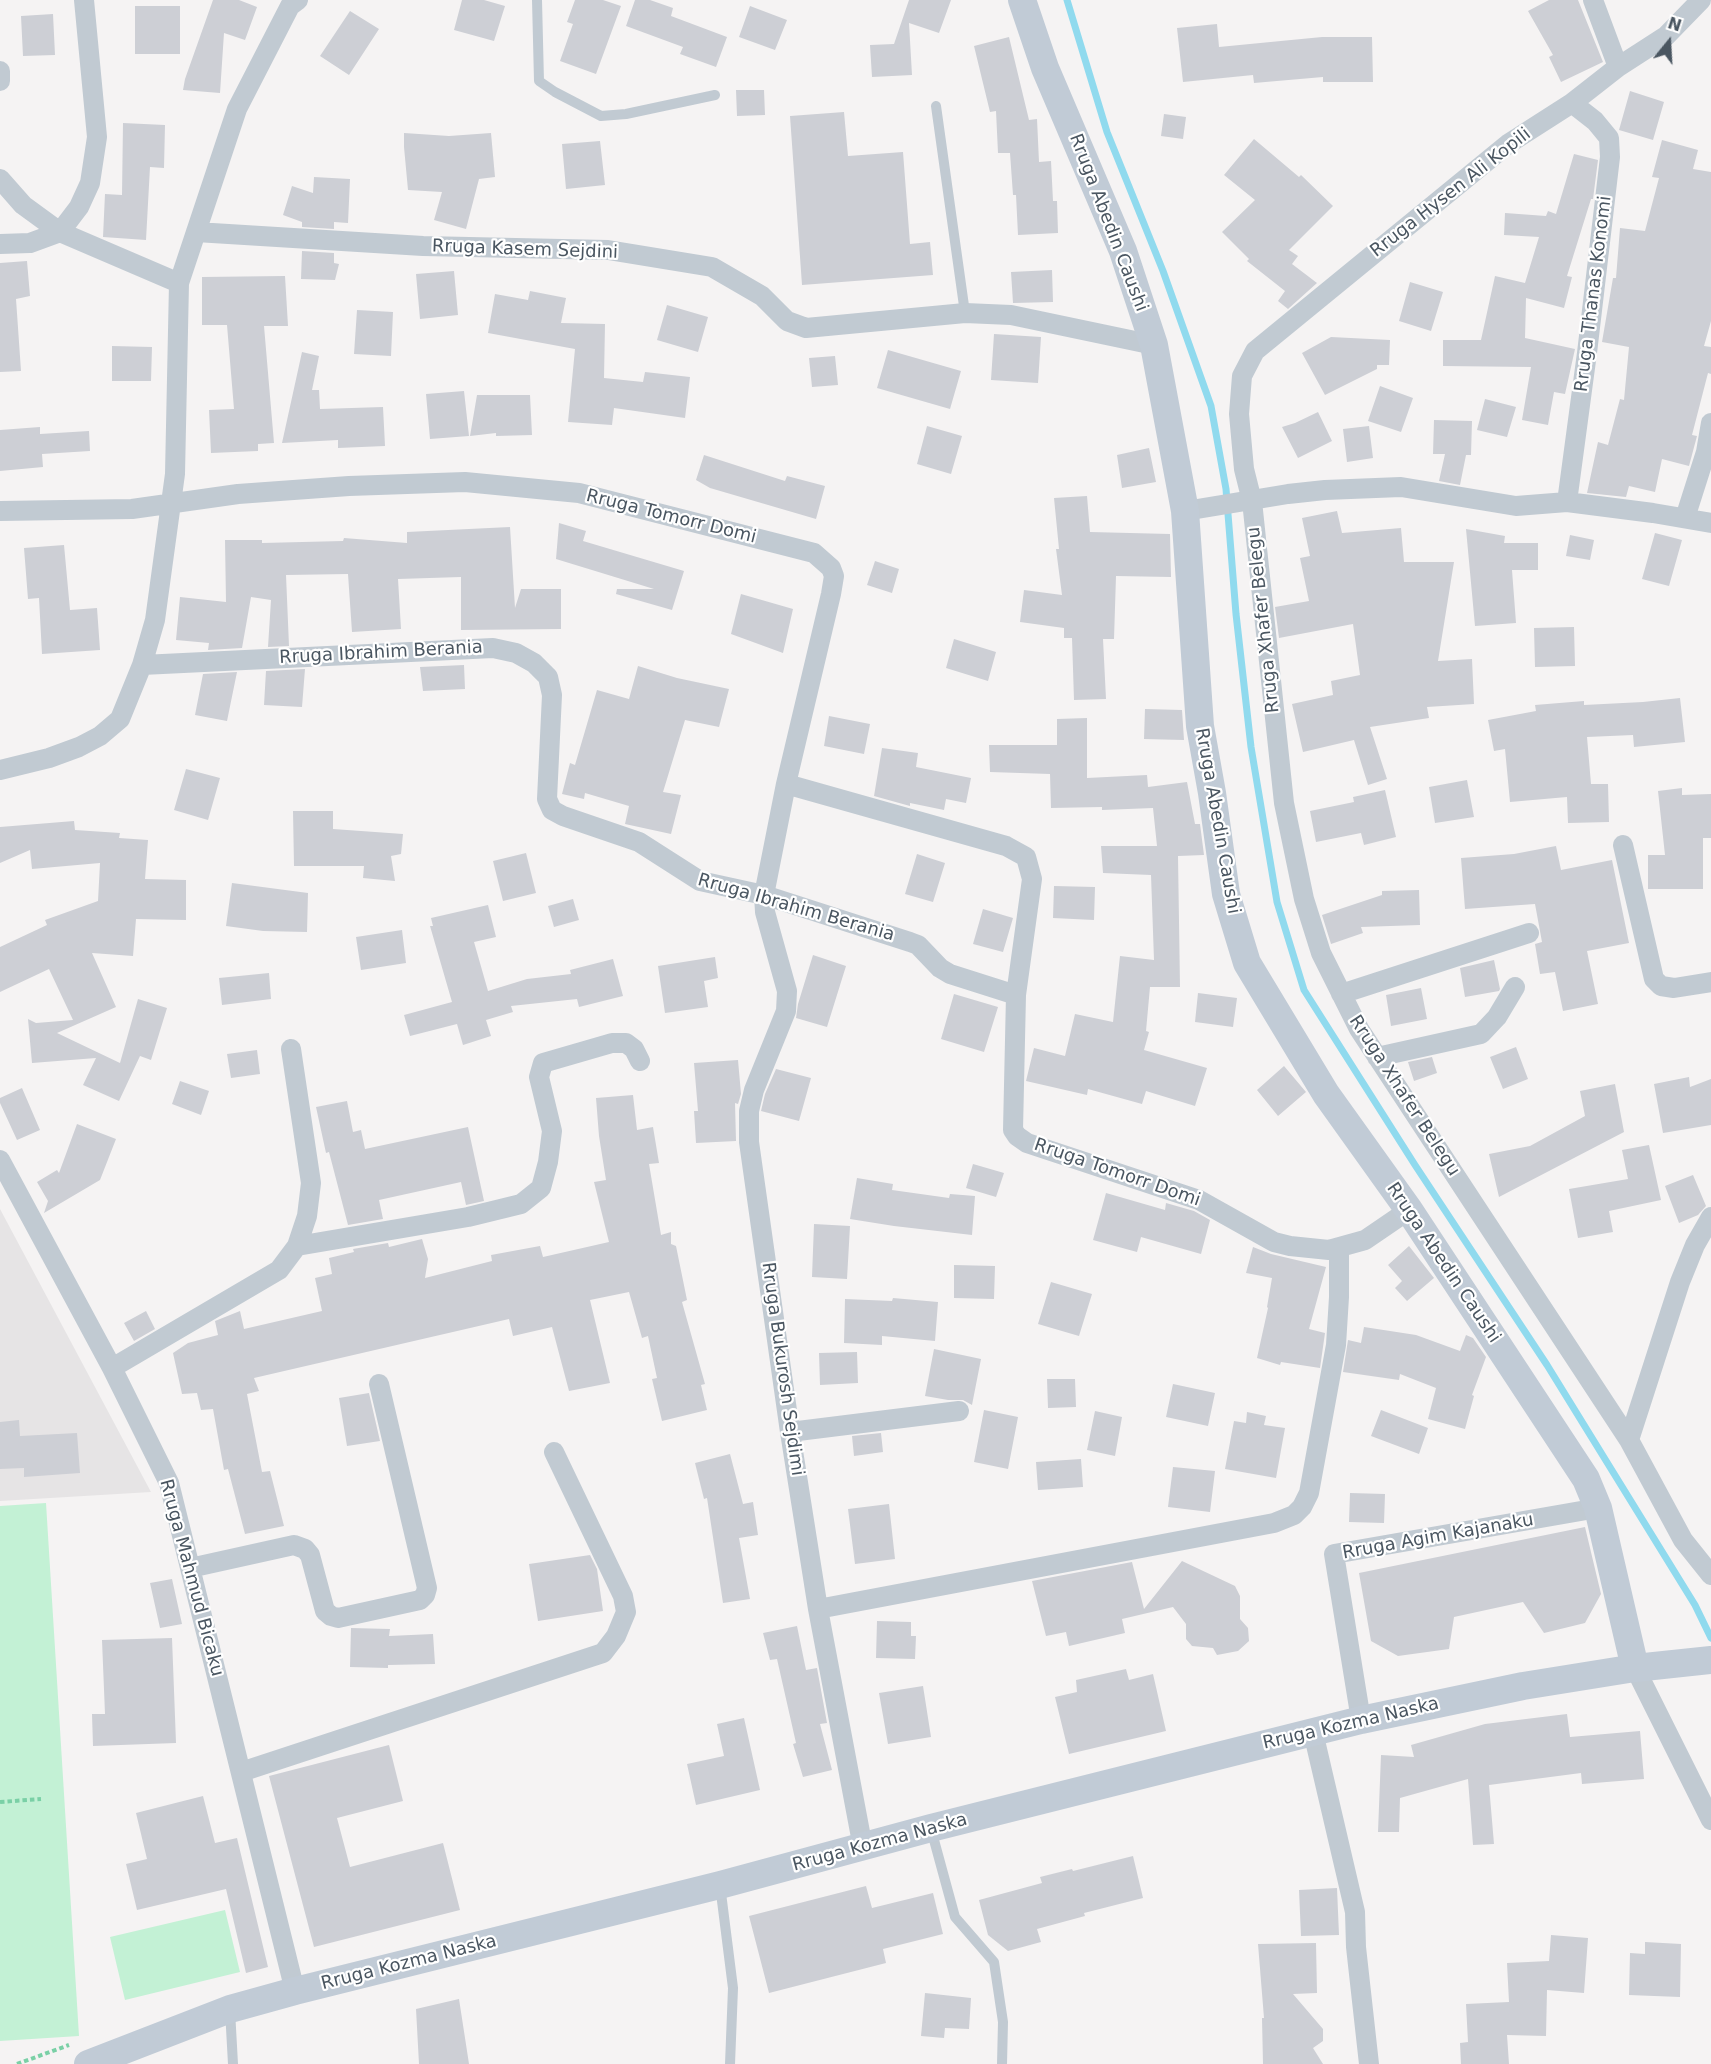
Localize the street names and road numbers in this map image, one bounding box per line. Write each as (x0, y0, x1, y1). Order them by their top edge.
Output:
street label: Rruga Hysen Ali Kopili (1366, 124, 1536, 262)
street label: Rruga Abedin Caushi (1064, 131, 1152, 315)
street label: Rruga Thanas Konomi (1571, 195, 1617, 393)
street label: Rruga Kasem Sejdini (432, 236, 618, 264)
street label: Rruga Tomorr Domi (584, 485, 758, 549)
street label: Rruga Xhafer Belegu (1243, 526, 1285, 714)
street label: Rruga Ibrahim Berania (279, 637, 483, 669)
street label: Rruga Abedin Caushi (1190, 726, 1244, 916)
street label: Rruga Ibrahim Berania (695, 870, 897, 946)
street label: Rruga Xhafer Belegu (1344, 1012, 1464, 1180)
street label: Rruga Tomorr Domi (1031, 1134, 1203, 1212)
street label: Rruga Abedin Caushi (1381, 1179, 1505, 1347)
street label: Rruga Bukurosh Sejdimi (756, 1261, 808, 1477)
street label: Rruga Mahmud Bicaku (154, 1477, 228, 1679)
street label: Rruga Agim Kajanaku (1341, 1510, 1535, 1564)
street label: Rruga Kozma Naska (1261, 1693, 1441, 1755)
street label: Rruga Kozma Naska (790, 1809, 970, 1877)
street label: Rruga Kozma Naska (319, 1931, 499, 1995)

